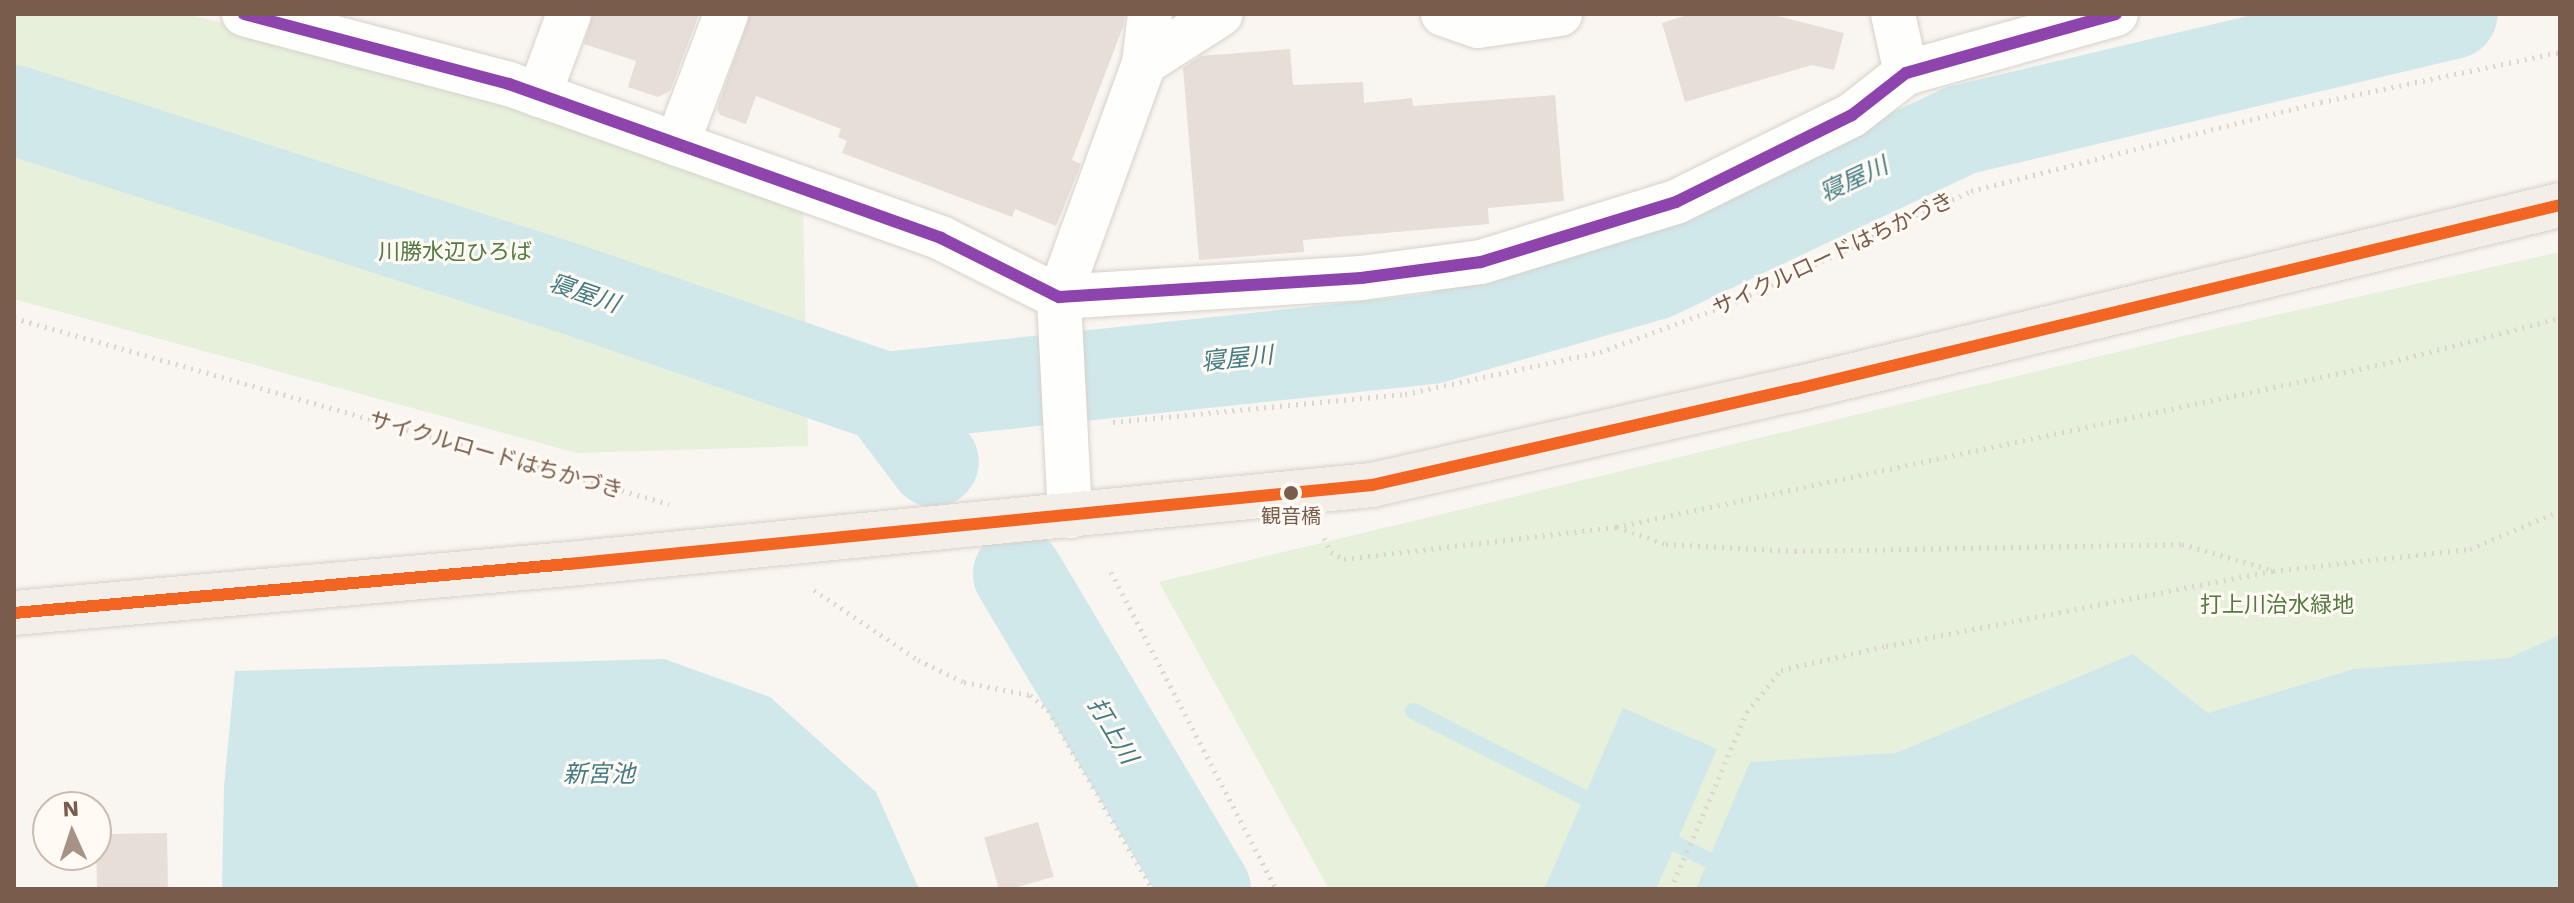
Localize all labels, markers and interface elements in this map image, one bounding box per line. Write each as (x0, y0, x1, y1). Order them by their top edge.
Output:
water label: 寝屋川 (1815, 152, 1893, 208)
street label: サイクルロードはちかづき (1708, 186, 1958, 322)
park label: 川勝水辺ひろば (378, 239, 532, 265)
water label: 寝屋川 (545, 269, 623, 319)
water label: 寝屋川 (1200, 341, 1274, 377)
street label: サイクルロードはちかづき (365, 406, 627, 504)
marker: 観音橋 (1283, 485, 1299, 501)
place label: 観音橋 (1261, 504, 1321, 528)
park label: 打上川治水緑地 (2200, 592, 2354, 618)
water label: 打上川 (1081, 693, 1143, 769)
water label: 新宮池 (563, 761, 635, 789)
north arrow (32, 791, 112, 871)
text: N (62, 796, 80, 821)

